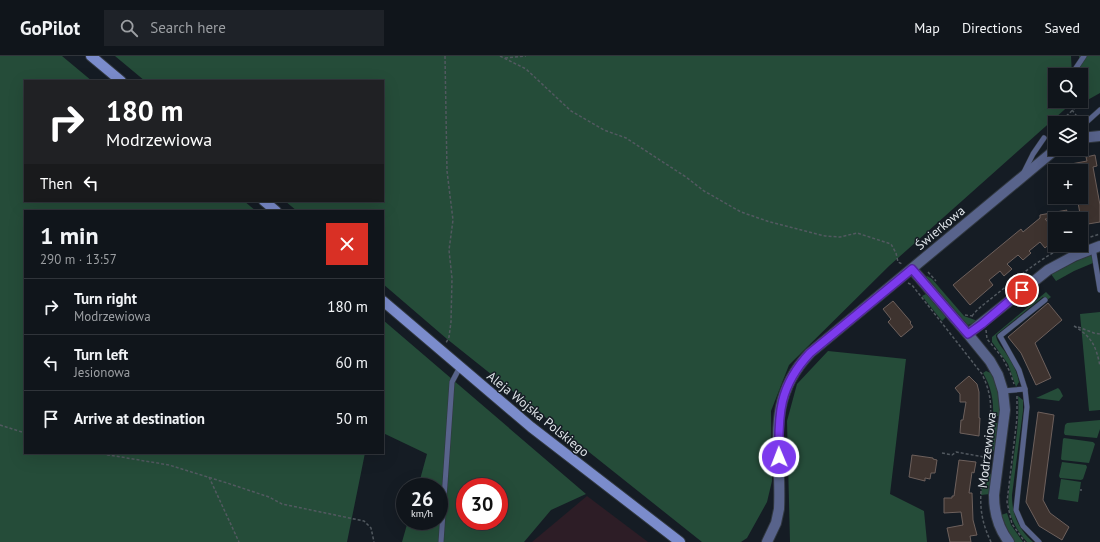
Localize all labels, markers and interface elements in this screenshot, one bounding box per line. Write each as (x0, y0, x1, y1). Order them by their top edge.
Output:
search box (104, 10, 384, 46)
text: GoPilot (20, 16, 80, 40)
icon: search (118, 17, 140, 39)
text: Search here (150, 18, 226, 37)
text: Map (914, 19, 940, 37)
text: Directions (962, 19, 1022, 37)
text: Saved (1044, 19, 1080, 37)
map controls (1048, 68, 1088, 252)
button: search (1048, 68, 1088, 108)
text: 180 m (106, 92, 183, 129)
icon: right (40, 96, 92, 148)
button: layers (1048, 116, 1088, 156)
text: Modrzewiowa (106, 128, 212, 151)
button: + (1048, 164, 1088, 204)
icon: left (80, 172, 102, 194)
text: Then (40, 174, 72, 193)
street label: Świerkowa (912, 202, 968, 254)
button: − (1048, 212, 1088, 252)
text: 1 min (40, 220, 99, 251)
button: close (326, 223, 368, 265)
text: 290 m · 13:57 (40, 251, 117, 268)
pin (1005, 273, 1039, 307)
icon: arrive (1011, 279, 1033, 301)
text: Turn right (74, 289, 137, 308)
icon: right (40, 296, 62, 318)
text: 180 m (327, 297, 368, 316)
text: Modrzewiowa (74, 308, 151, 325)
text: Turn left (74, 345, 128, 364)
icon: left (40, 352, 62, 374)
text: 60 m (335, 353, 368, 372)
text: Jesionowa (74, 364, 130, 381)
street label: Aleja Wojska Polskiego (483, 368, 593, 460)
icon: arrive (40, 408, 62, 430)
text: Arrive at destination (74, 409, 205, 428)
text: 50 m (335, 409, 368, 428)
street label: Modrzewiowa (974, 411, 1000, 489)
position arrow (758, 436, 800, 478)
speed limit sign: 30 (456, 478, 508, 530)
text: 26 (411, 486, 433, 512)
text: km/h (411, 507, 433, 520)

